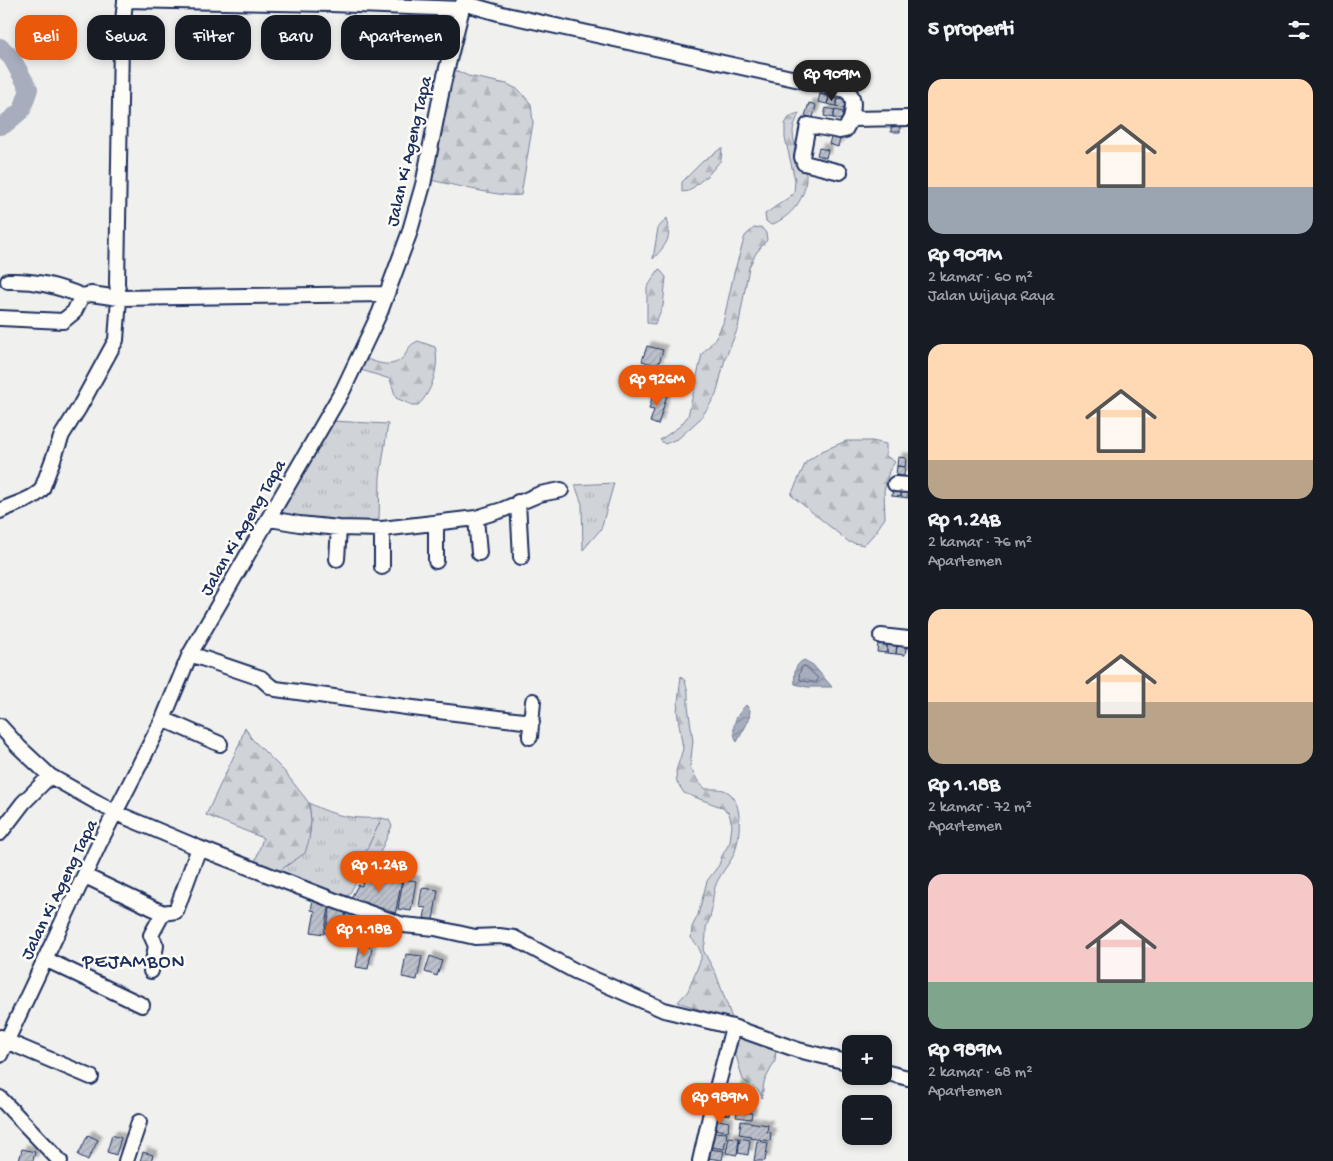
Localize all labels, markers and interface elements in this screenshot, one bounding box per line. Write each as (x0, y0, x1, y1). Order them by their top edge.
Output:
chip: Beli (15, 15, 77, 60)
chip: Sewa (87, 15, 165, 60)
chip: Filter (175, 15, 251, 60)
chip: Baru (261, 15, 331, 60)
chip: Apartemen (341, 15, 460, 60)
icon: filters (1285, 16, 1313, 44)
text: 5 properti (928, 18, 1014, 43)
pin: Rp 909M (786, 59, 878, 102)
text: Rp 909M (804, 66, 860, 85)
street label: Jalan Ki Ageng Tapa (383, 74, 438, 229)
icon: home (1076, 111, 1166, 201)
text: Rp 909M (928, 244, 1002, 269)
text: 2 kamar · 60 m² (928, 269, 1033, 288)
text: Jalan Wijaya Raya (928, 288, 1054, 307)
pin: Rp 926M (611, 364, 703, 407)
text: Rp 926M (629, 371, 685, 390)
icon: home (1076, 376, 1166, 466)
street label: Jalan Ki Ageng Tapa (197, 456, 292, 600)
text: Rp 1.24B (928, 509, 1000, 534)
text: 2 kamar · 76 m² (928, 534, 1032, 553)
text: Apartemen (928, 553, 1002, 572)
icon: home (1076, 641, 1166, 731)
text: Rp 1.18B (928, 774, 1000, 799)
text: 2 kamar · 72 m² (928, 799, 1032, 818)
street label: Jalan Ki Ageng Tapa (17, 816, 104, 964)
text: Apartemen (928, 818, 1002, 837)
pin: Rp 1.24B (327, 850, 431, 893)
text: Rp 1.24B (351, 857, 407, 876)
icon: home (1076, 906, 1166, 996)
pin: Rp 1.18B (312, 914, 416, 957)
text: Rp 1.18B (337, 921, 391, 940)
district label: PEJAMBON (81, 952, 186, 975)
map controls (842, 1035, 892, 1145)
button: + (842, 1035, 892, 1085)
text: Rp 989M (928, 1039, 1001, 1064)
text: 2 kamar · 68 m² (928, 1064, 1033, 1083)
pin: Rp 989M (674, 1082, 766, 1125)
text: Apartemen (928, 1083, 1002, 1102)
text: Rp 989M (692, 1089, 748, 1108)
button: − (842, 1095, 892, 1145)

